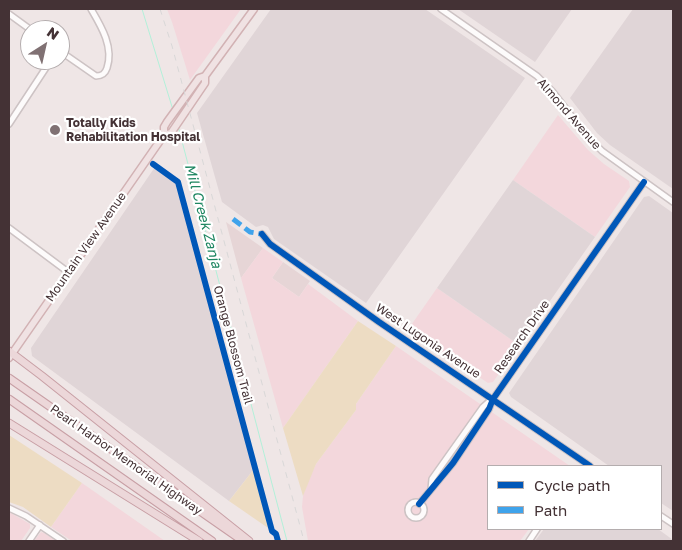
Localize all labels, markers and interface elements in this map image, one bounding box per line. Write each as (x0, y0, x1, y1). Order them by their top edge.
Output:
north arrow (20, 20, 70, 70)
text: N (44, 23, 63, 43)
street label: Almond Avenue (534, 75, 604, 153)
place label: Totally Kids Rehabilitation Hospital (66, 116, 200, 144)
marker: Totally Kids Rehabilitation Hospital (48, 123, 62, 137)
water label: Mill Creek Zanja (181, 162, 225, 270)
street label: Mountain View Avenue (43, 189, 129, 305)
street label: Orange Blossom Trail (210, 284, 256, 406)
street label: Research Drive (491, 298, 553, 376)
street label: West Lugonia Avenue (373, 301, 483, 381)
street label: Pearl Harbor Memorial Highway (47, 402, 205, 518)
legend (487, 465, 662, 530)
text: Cycle path (534, 476, 610, 494)
text: Path (534, 501, 567, 519)

